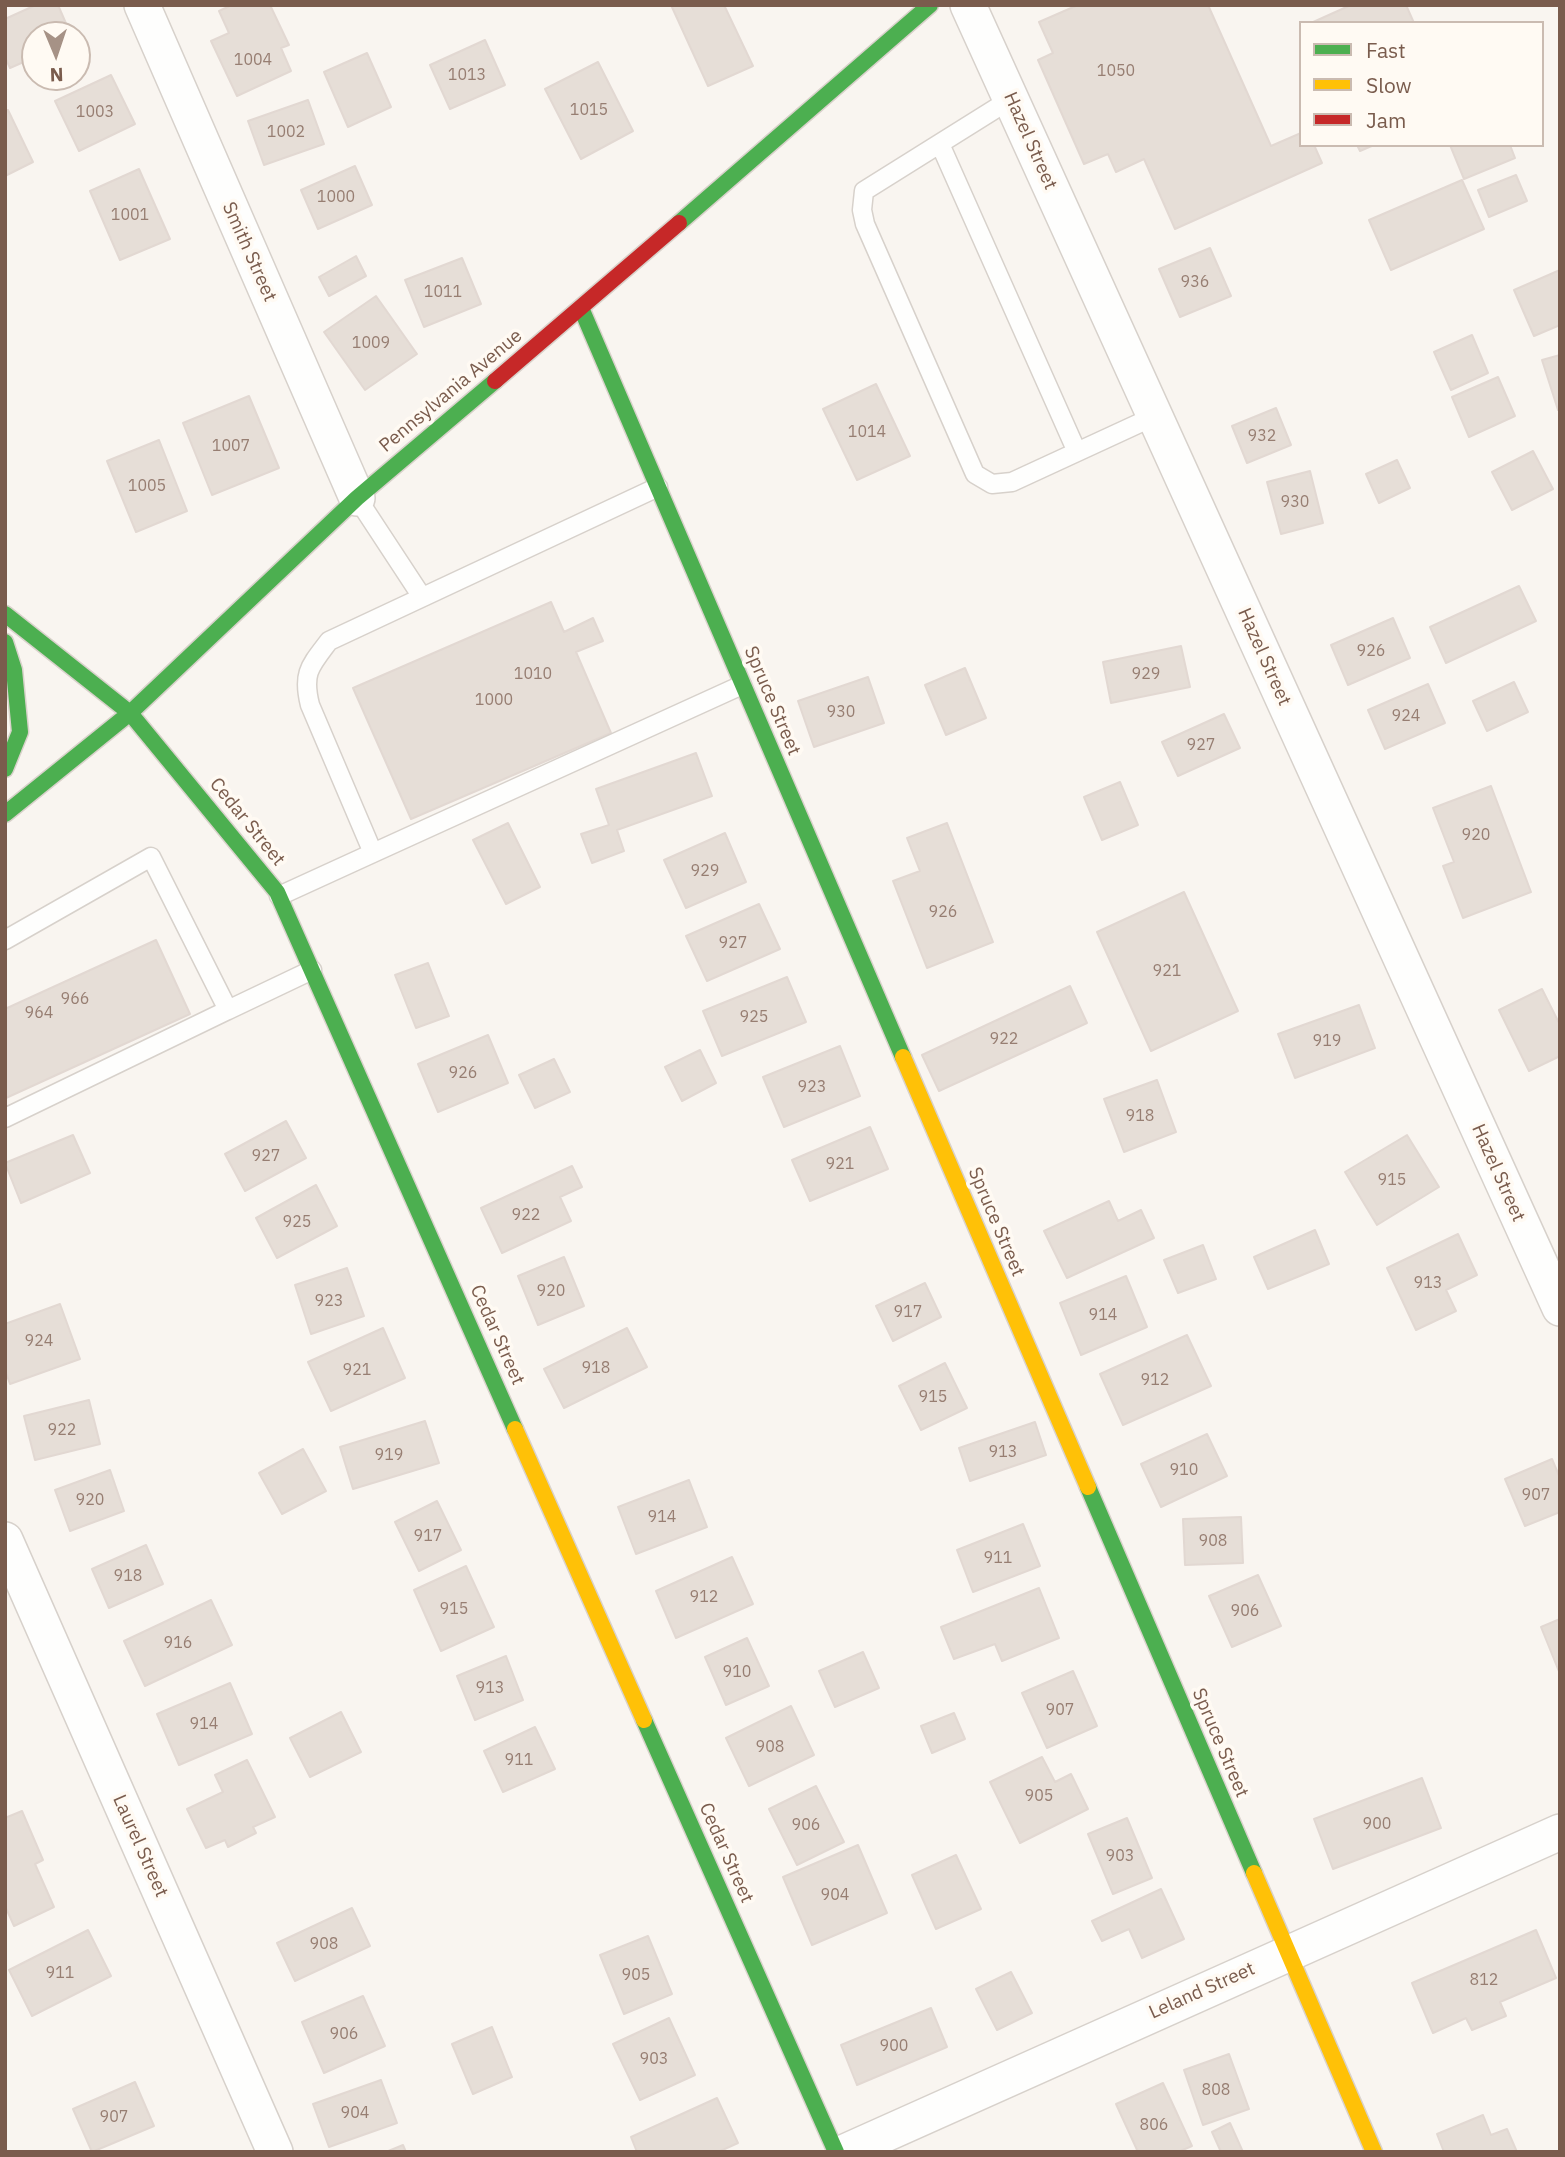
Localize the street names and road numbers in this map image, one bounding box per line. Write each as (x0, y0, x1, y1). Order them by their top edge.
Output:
street label: Hazel Street (998, 89, 1062, 193)
street label: Smith Street (217, 199, 281, 305)
street label: Pennsylvania Avenue (375, 325, 527, 457)
street label: Hazel Street (1232, 605, 1296, 709)
street label: Spruce Street (739, 643, 805, 759)
street label: Cedar Street (204, 773, 290, 871)
street label: Hazel Street (1466, 1121, 1530, 1225)
street label: Spruce Street (963, 1164, 1029, 1280)
street label: Cedar Street (465, 1282, 529, 1388)
street label: Spruce Street (1187, 1685, 1253, 1801)
street label: Laurel Street (107, 1791, 173, 1901)
street label: Cedar Street (694, 1800, 758, 1906)
street label: Leland Street (1146, 1958, 1258, 2024)

